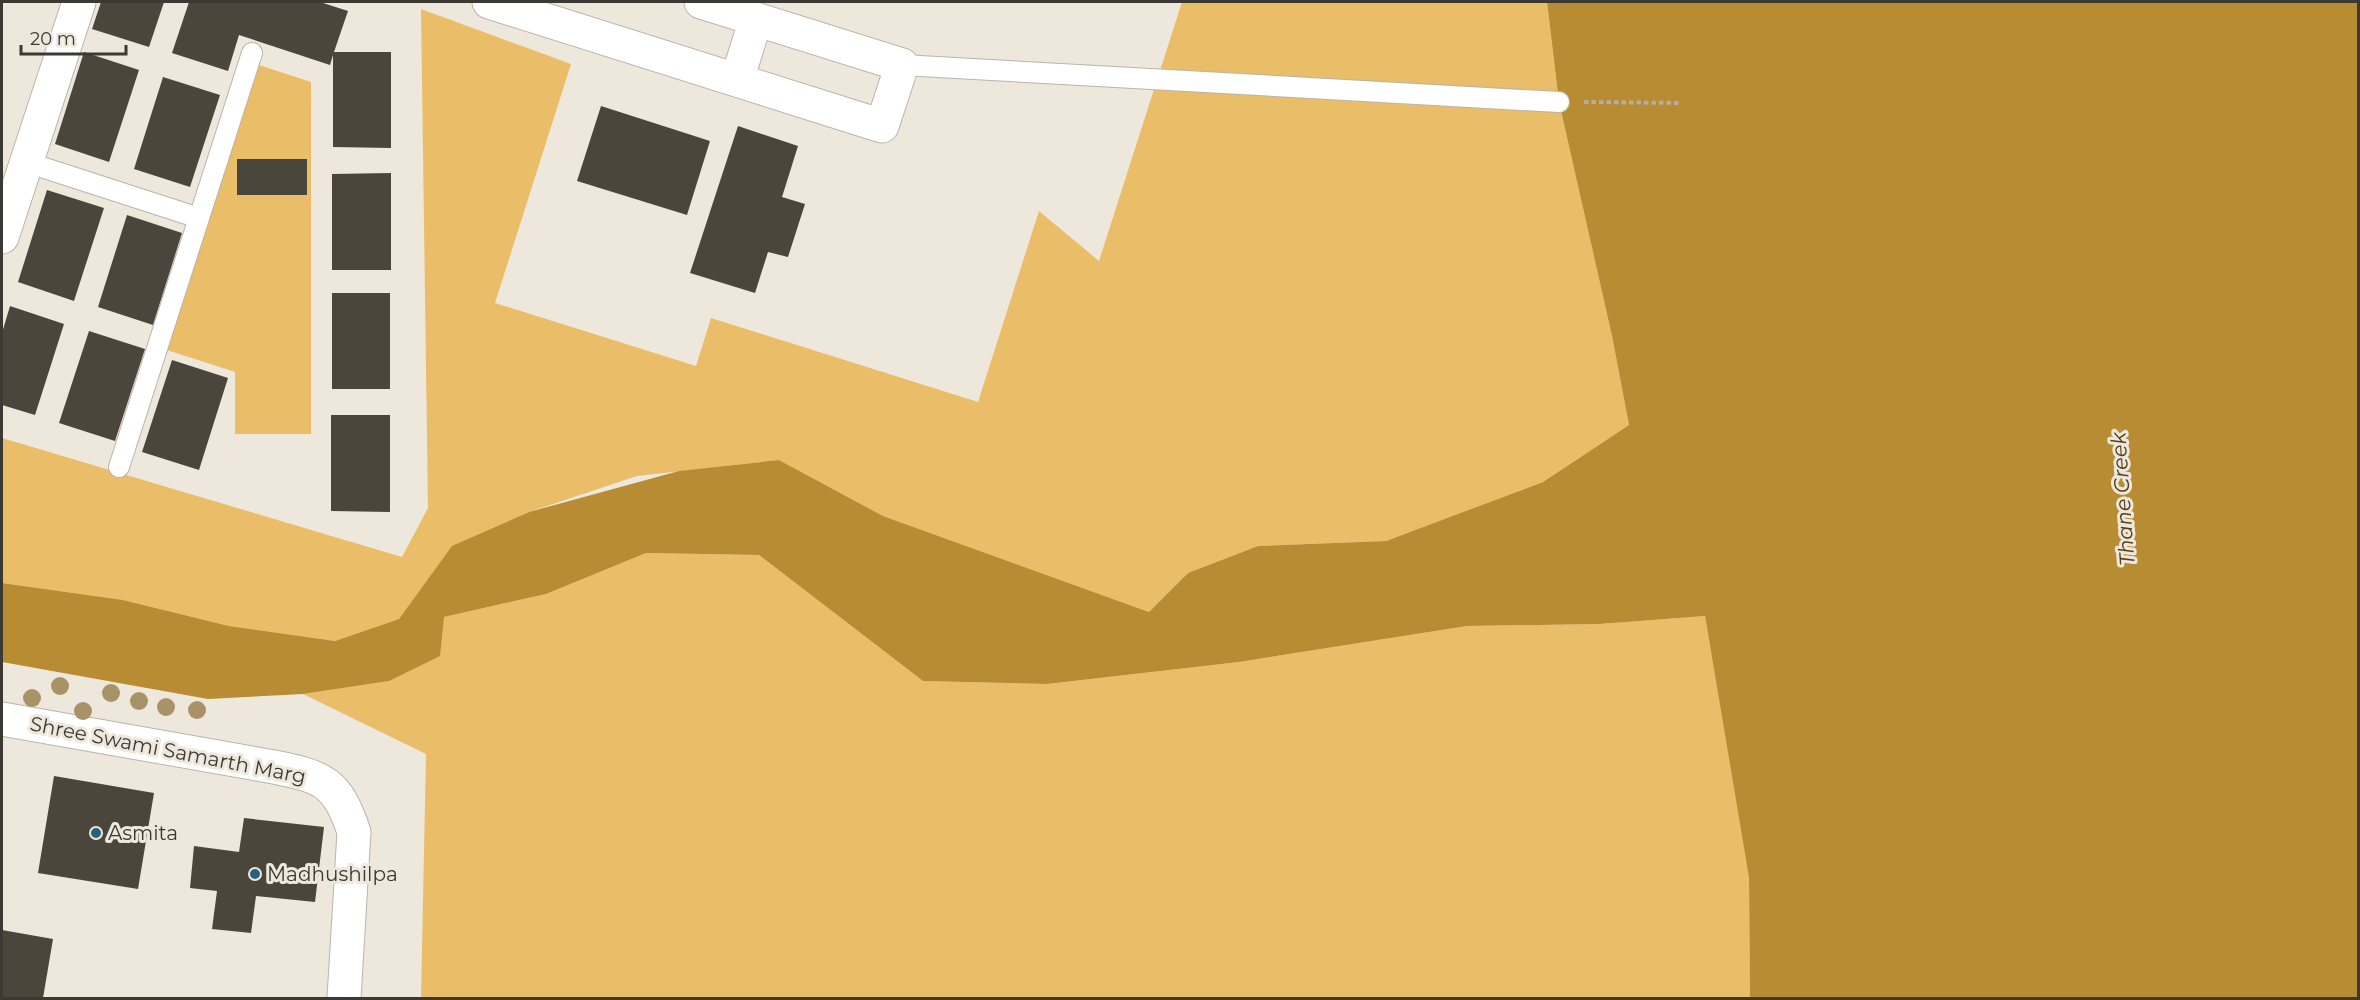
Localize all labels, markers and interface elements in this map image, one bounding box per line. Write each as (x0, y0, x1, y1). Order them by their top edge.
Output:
scale bar (21, 18, 126, 56)
text: 20 m (30, 28, 76, 50)
water label: Thane Creek (2105, 430, 2140, 567)
street label: Shree Swami Samarth Marg (28, 711, 308, 789)
place label: Asmita (108, 821, 178, 845)
marker: Asmita (89, 826, 103, 840)
place label: Madhushilpa (267, 862, 398, 886)
marker: Madhushilpa (248, 867, 262, 881)

